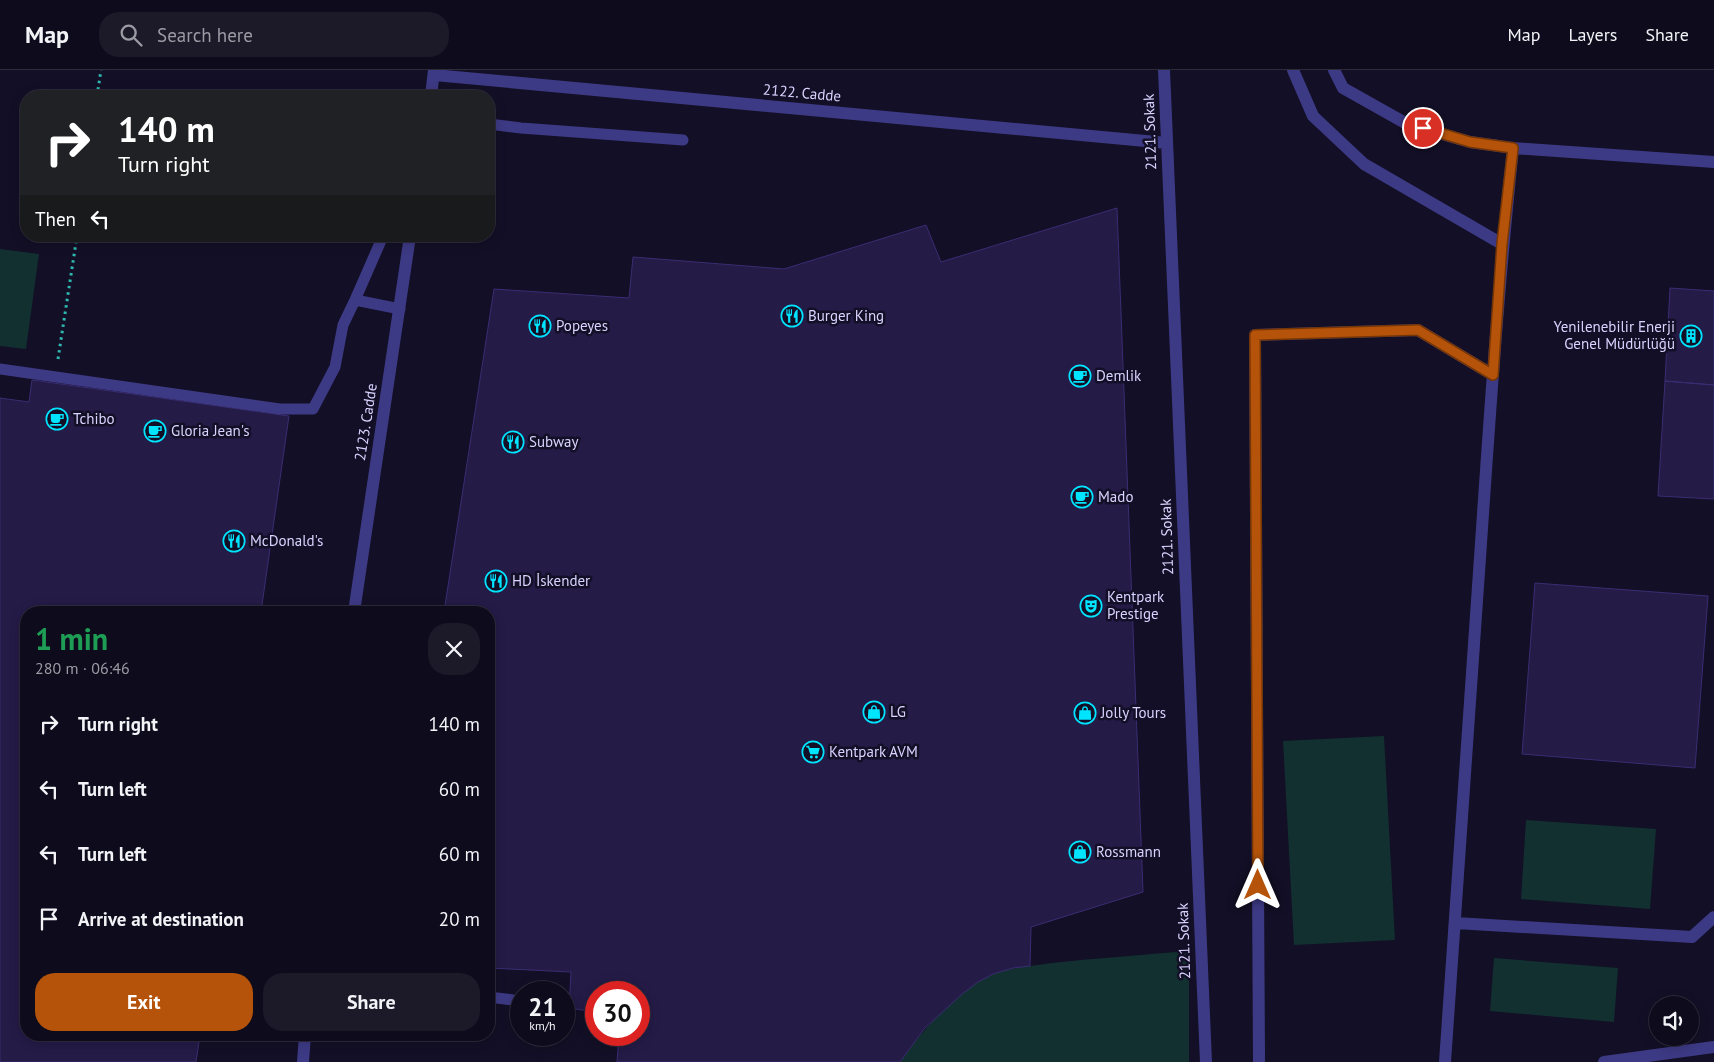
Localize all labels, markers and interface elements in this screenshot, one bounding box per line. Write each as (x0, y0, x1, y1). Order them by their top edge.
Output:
search box (99, 12, 449, 57)
text: Map (25, 19, 69, 50)
icon: search (117, 21, 145, 49)
text: Search here (157, 23, 253, 47)
text: Map (1508, 23, 1540, 46)
text: Layers (1568, 23, 1617, 46)
text: Share (1645, 23, 1689, 46)
street label: 2122. Cadde (762, 80, 842, 105)
street label: 2121. Sokak (1139, 93, 1160, 171)
text: 140 m (118, 106, 215, 152)
pin (1402, 107, 1444, 149)
icon: right (35, 110, 100, 175)
icon: arrive (1409, 114, 1437, 142)
text: Turn right (118, 150, 210, 178)
icon: left (86, 205, 114, 233)
text: Then (35, 207, 76, 231)
restaurant icon: Burger King (780, 304, 804, 328)
place label: Burger King (808, 306, 884, 325)
restaurant icon: Popeyes (528, 314, 552, 338)
place label: Popeyes (556, 316, 608, 335)
place label: Yenilenebilir Enerji Genel Müdürlüğü (1554, 317, 1675, 353)
building icon: Yenilenebilir Enerji Genel Müdürlüğü (1679, 324, 1703, 348)
cafe icon: Demlik (1068, 364, 1092, 388)
place label: Demlik (1096, 366, 1142, 385)
street label: 2123. Cadde (350, 382, 381, 462)
cafe icon: Tchibo (45, 407, 69, 431)
place label: Tchibo (73, 409, 115, 428)
cafe icon: Gloria Jean's (143, 419, 167, 443)
place label: Gloria Jean's (171, 421, 249, 440)
restaurant icon: Subway (501, 430, 525, 454)
place label: Subway (529, 432, 578, 451)
cafe icon: Mado (1070, 485, 1094, 509)
place label: Mado (1098, 487, 1133, 506)
street label: 2121. Sokak (1156, 498, 1177, 576)
restaurant icon: McDonald's (222, 529, 246, 553)
place label: McDonald's (250, 531, 323, 550)
restaurant icon: HD İskender (484, 569, 508, 593)
place label: HD İskender (512, 571, 590, 590)
place label: Kentpark Prestige (1107, 587, 1165, 623)
theatre icon: Kentpark Prestige (1079, 594, 1103, 618)
text: 1 min (35, 619, 108, 658)
button: close (428, 623, 480, 675)
text: 280 m · 06:46 (35, 658, 130, 678)
shop icon: LG (862, 700, 886, 724)
shop icon: Jolly Tours (1073, 701, 1097, 725)
place label: LG (890, 702, 906, 721)
place label: Jolly Tours (1100, 703, 1166, 722)
icon: right (35, 710, 63, 738)
text: Turn right (78, 712, 158, 736)
text: 140 m (428, 712, 480, 736)
supermarket icon: Kentpark AVM (801, 740, 825, 764)
place label: Kentpark AVM (829, 742, 918, 761)
icon: left (35, 775, 63, 803)
text: Turn left (78, 777, 147, 801)
text: 60 m (439, 777, 480, 801)
icon: left (35, 840, 63, 868)
shop icon: Rossmann (1068, 840, 1092, 864)
text: Turn left (78, 842, 147, 866)
text: 60 m (439, 842, 480, 866)
place label: Rossmann (1096, 842, 1161, 861)
position arrow (1231, 858, 1283, 910)
street label: 2121. Sokak (1173, 902, 1194, 980)
icon: arrive (35, 905, 63, 933)
text: Arrive at destination (78, 907, 244, 931)
text: 20 m (439, 907, 480, 931)
button: Exit (35, 973, 253, 1031)
button: Share (263, 973, 480, 1031)
speed limit sign: 30 (585, 981, 650, 1046)
text: 21 (528, 991, 557, 1023)
map controls (1649, 996, 1699, 1046)
button: sound (1649, 996, 1699, 1046)
text: km/h (529, 1018, 556, 1033)

